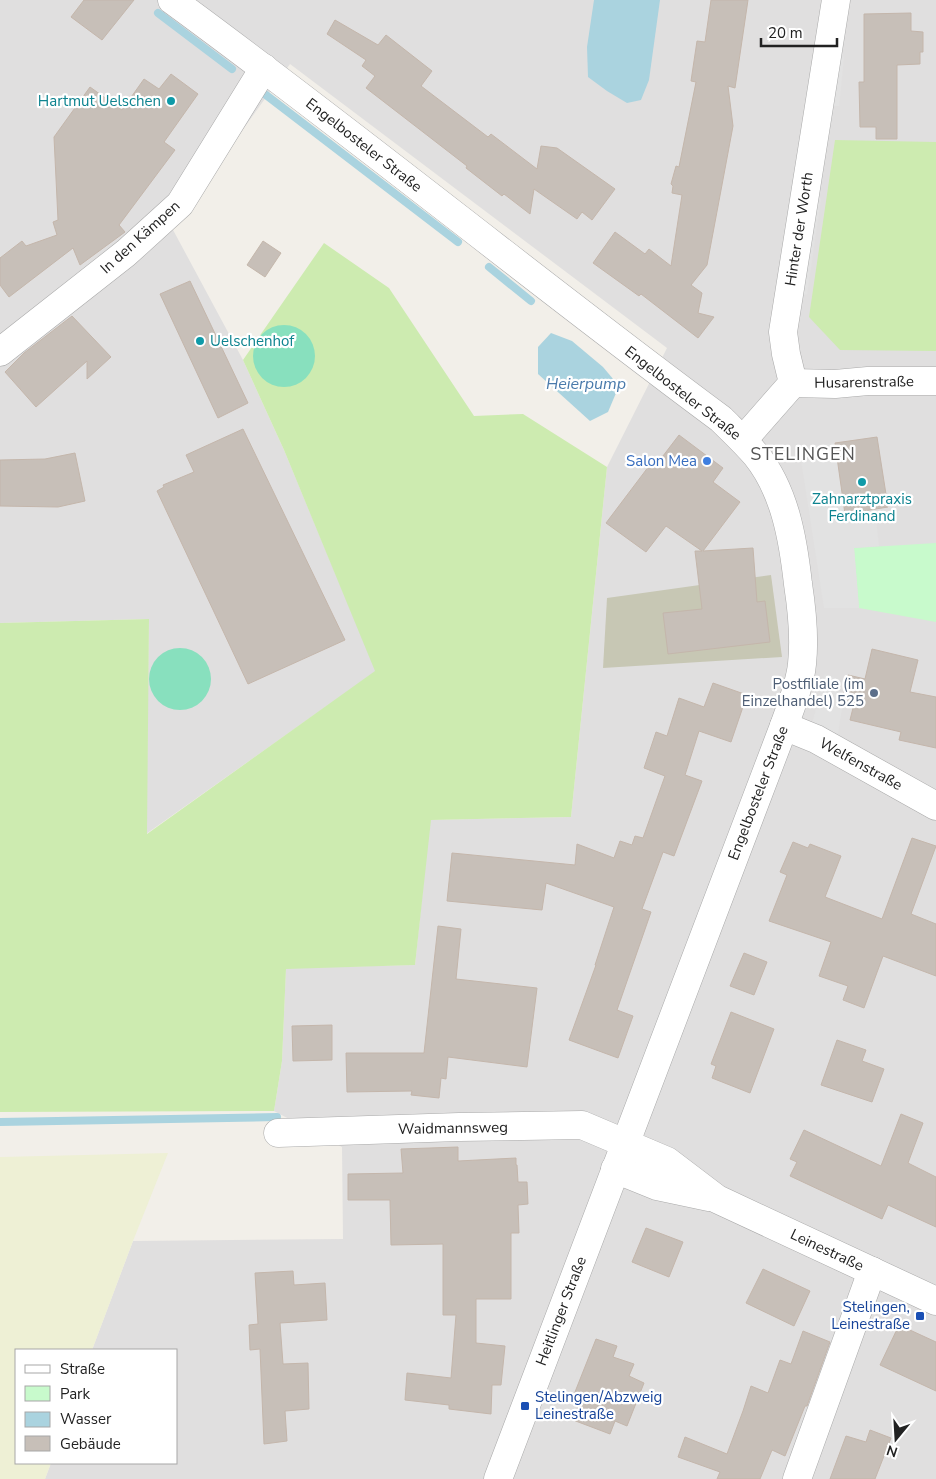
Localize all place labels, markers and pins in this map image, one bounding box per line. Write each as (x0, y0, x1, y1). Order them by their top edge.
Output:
place label: Hartmut Uelschen (38, 91, 161, 111)
marker: Hartmut Uelschen (165, 95, 177, 107)
place label: Uelschenhof (210, 331, 295, 351)
marker: Uelschenhof (194, 335, 206, 347)
place label: Salon Mea (626, 451, 697, 471)
marker: Salon Mea (701, 455, 713, 467)
marker: Zahnarztpraxis Ferdinand (856, 476, 868, 488)
place label: Zahnarztpraxis Ferdinand (812, 489, 912, 526)
place label: Postfiliale (im Einzelhandel) 525 (742, 674, 864, 711)
marker: Postfiliale (im Einzelhandel) 525 (868, 687, 880, 699)
place label: Stelingen, Leinestraße (831, 1297, 910, 1334)
marker: Stelingen, Leinestraße (914, 1310, 926, 1322)
place label: Stelingen/Abzweig Leinestraße (535, 1387, 662, 1424)
marker: Stelingen/Abzweig Leinestraße (519, 1400, 531, 1412)

